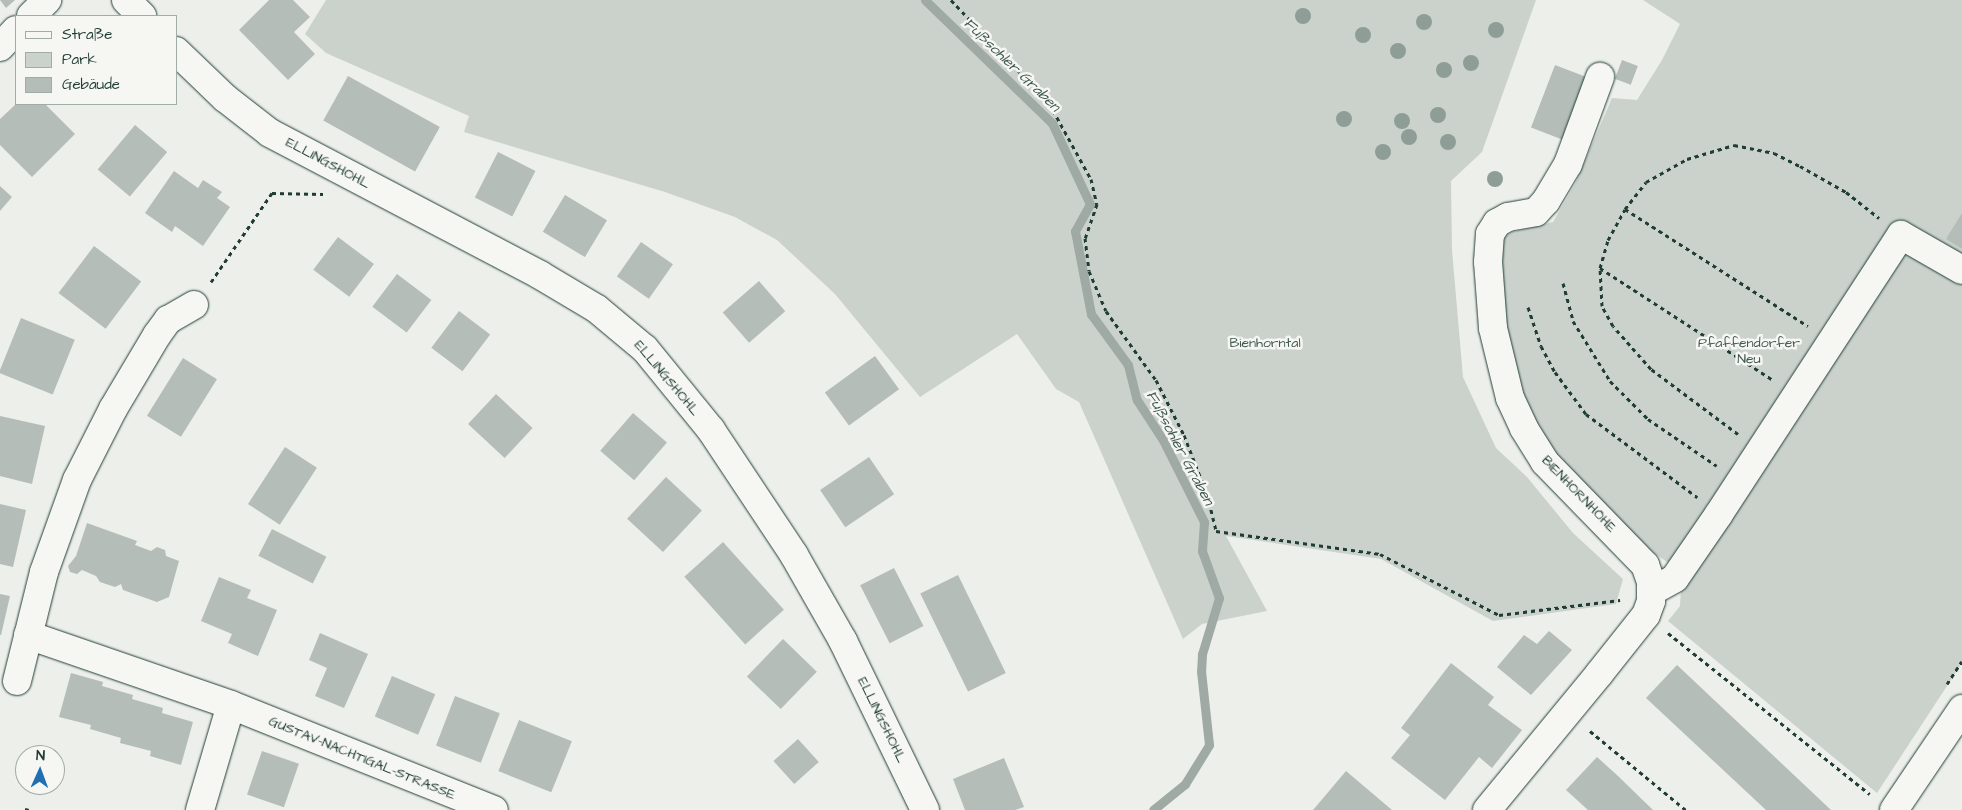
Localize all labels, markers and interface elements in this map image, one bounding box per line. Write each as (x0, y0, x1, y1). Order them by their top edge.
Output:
water label: Fußsohler Graben (960, 14, 1064, 116)
legend (15, 15, 178, 105)
text: Straße (62, 24, 112, 45)
text: Park (62, 49, 97, 70)
text: Gebäude (62, 74, 120, 95)
street label: ELLINGSHOHL (283, 134, 373, 192)
park label: Bienhorntal (1229, 335, 1301, 351)
park label: Pfaffendorfer Neu (1698, 335, 1800, 368)
street label: ELLINGSHOHL (631, 337, 703, 419)
water label: Fußsohler Graben (1142, 388, 1218, 508)
street label: BIENHORNHÖHE (1538, 452, 1620, 536)
street label: ELLINGSHOHL (854, 674, 910, 766)
street label: GUSTAV-NACHTIGAL-STRASSE (266, 713, 458, 803)
north arrow (15, 745, 65, 795)
text: N (36, 746, 45, 766)

